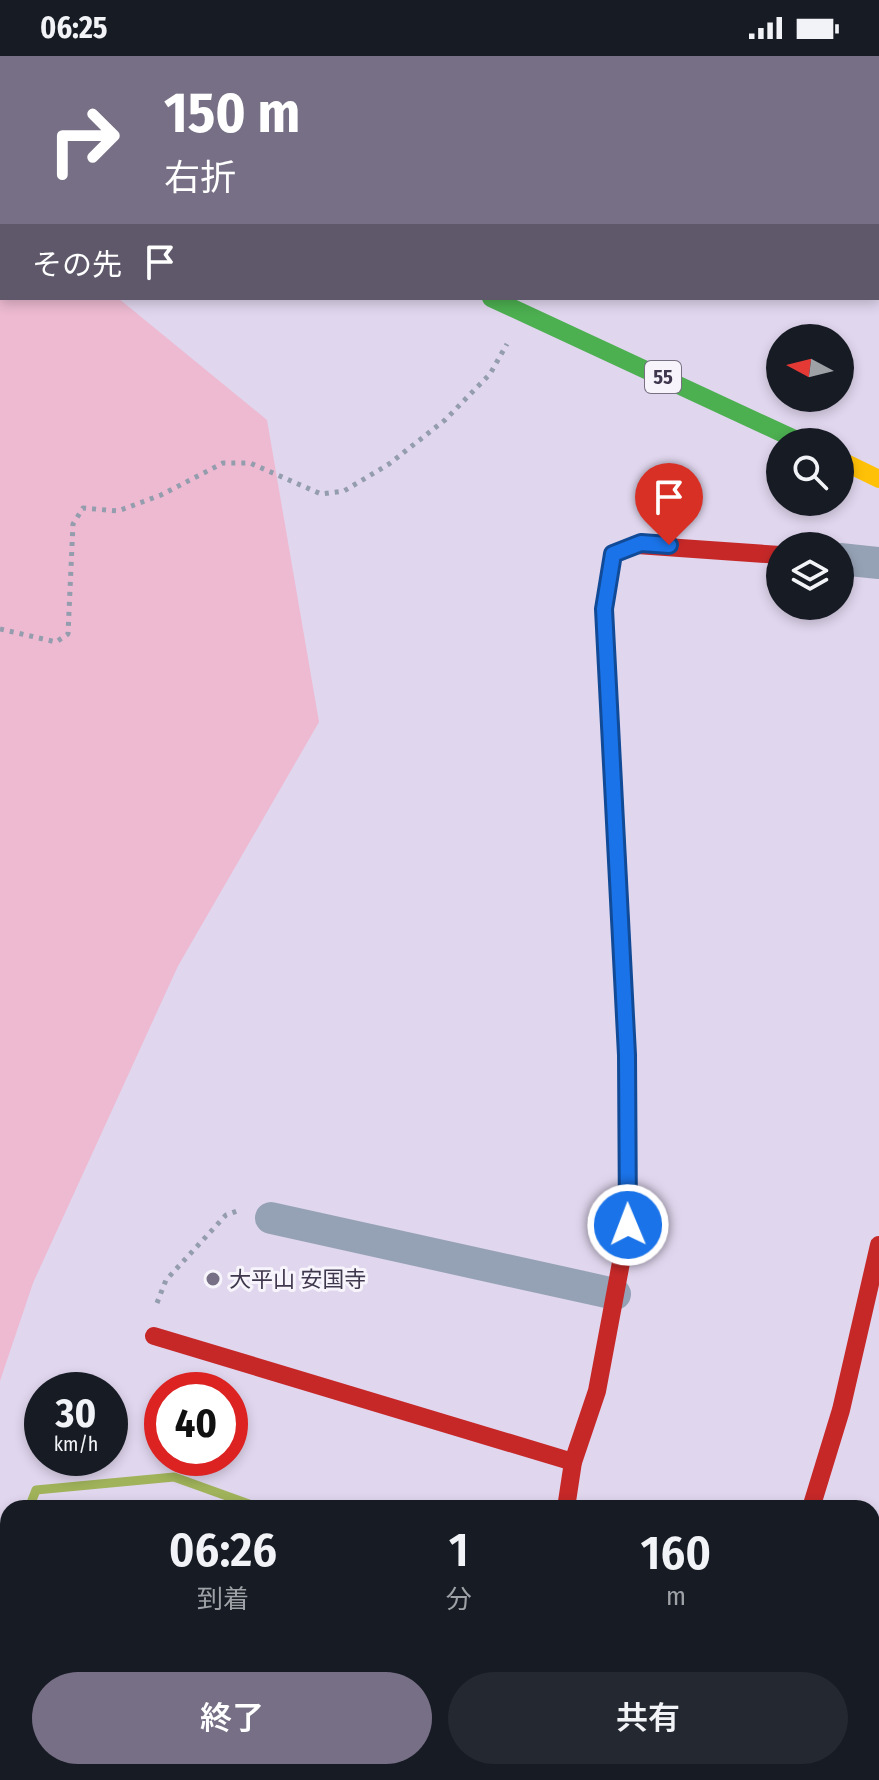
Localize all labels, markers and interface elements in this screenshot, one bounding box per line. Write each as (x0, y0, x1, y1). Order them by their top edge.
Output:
text: 06:25 (40, 10, 108, 46)
text: 150 m (164, 80, 300, 147)
icon: right (32, 88, 136, 192)
text: 右折 (164, 156, 236, 200)
icon: arrive (138, 240, 182, 284)
text: その先 (32, 247, 122, 283)
north arrow (766, 324, 854, 412)
map controls (766, 324, 854, 620)
road number: 55 (645, 361, 681, 393)
button: search (766, 428, 854, 516)
pin (635, 463, 703, 545)
icon: arrive (647, 475, 691, 519)
button: layers (766, 532, 854, 620)
position arrow (586, 1183, 670, 1267)
place label: 大平山 安国寺 (229, 1266, 366, 1293)
marker: 大平山 安国寺 (204, 1270, 222, 1288)
speed limit sign: 40 (144, 1372, 248, 1476)
text: 30 (56, 1390, 96, 1438)
text: km/h (54, 1432, 98, 1456)
text: 06:26 (169, 1521, 277, 1579)
text: 1 (449, 1521, 469, 1579)
text: 160 (641, 1524, 711, 1582)
text: m (666, 1581, 686, 1612)
text: 到着 (197, 1584, 249, 1615)
text: 分 (446, 1584, 472, 1615)
button: 終了 (32, 1672, 432, 1764)
button: 共有 (448, 1672, 848, 1764)

